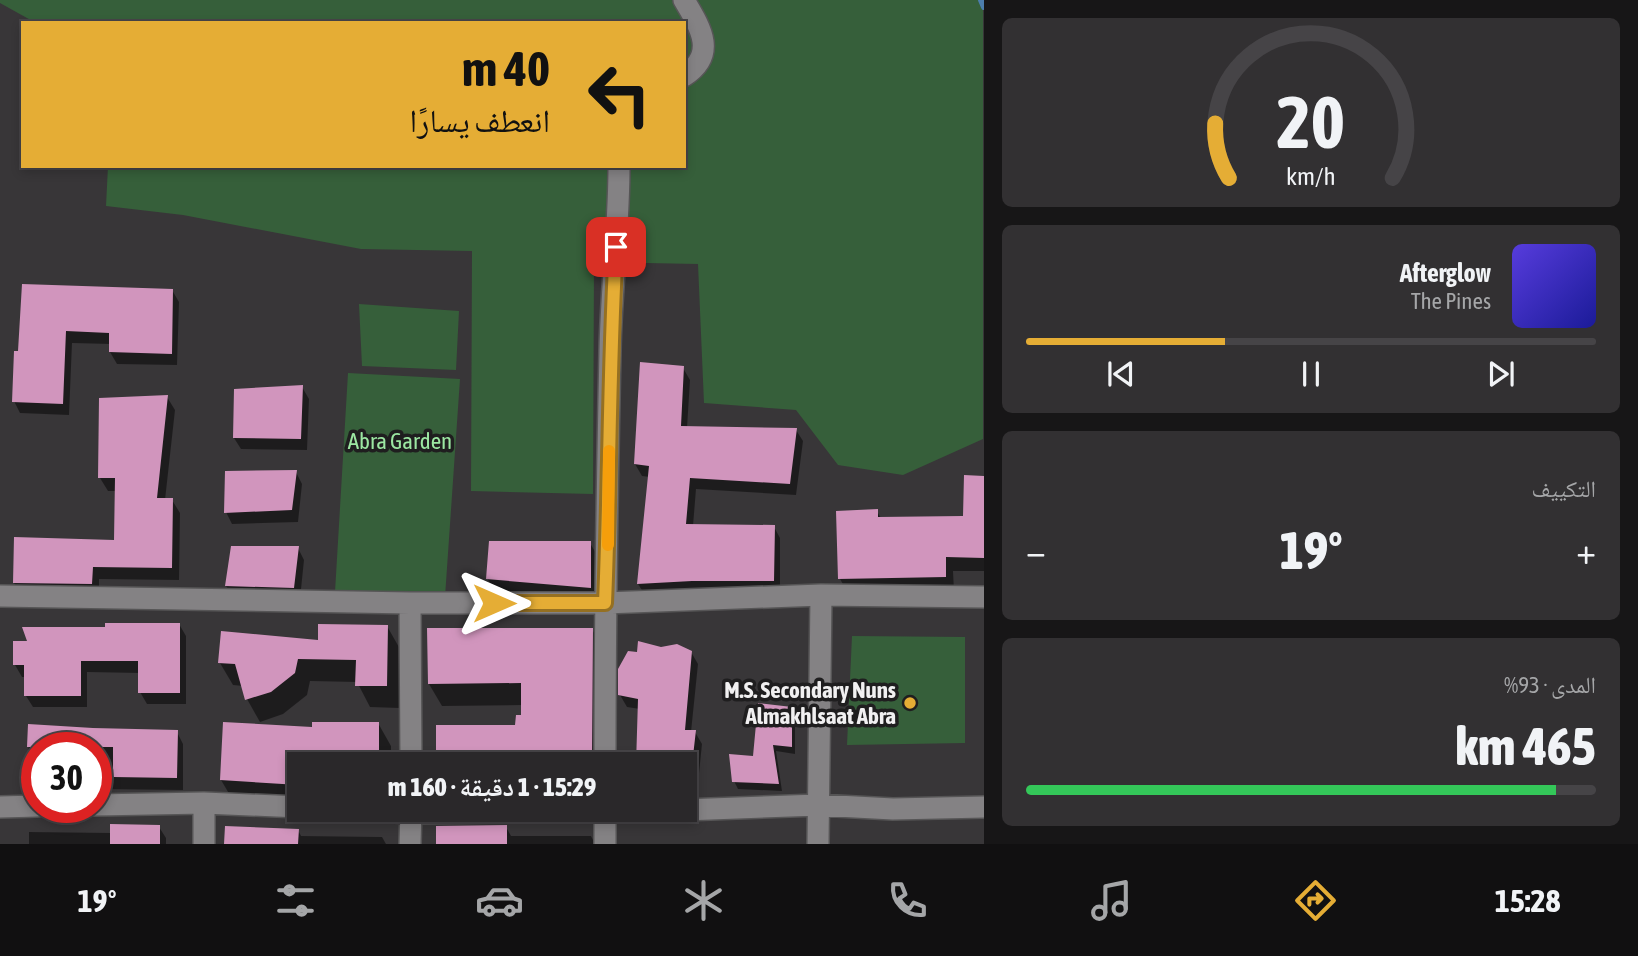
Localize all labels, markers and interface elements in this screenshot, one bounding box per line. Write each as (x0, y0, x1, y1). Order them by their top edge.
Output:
text: 40 m (462, 40, 550, 96)
icon: left (574, 49, 665, 140)
text: 20 (1277, 81, 1345, 164)
text: انعطف يسارًا (409, 102, 550, 139)
text: km/h (1286, 162, 1336, 190)
pin (586, 217, 646, 277)
icon: arrive (597, 228, 635, 266)
text: Afterglow (1400, 258, 1491, 288)
text: The Pines (1411, 288, 1491, 314)
icon: previous (1102, 355, 1140, 393)
icon: pause (1292, 355, 1330, 393)
icon: next (1482, 355, 1520, 393)
park label: Abra Garden (348, 428, 452, 454)
text: التكييف (1531, 476, 1596, 502)
text: 19° (1279, 520, 1343, 580)
text: − (1026, 529, 1046, 572)
text: + (1576, 529, 1596, 572)
position arrow (457, 566, 531, 640)
text: المدى · 93% (1504, 672, 1596, 698)
place label: M.S. Secondary Nuns Almakhlsaat Abra (724, 677, 896, 729)
marker: M.S. Secondary Nuns Almakhlsaat Abra (902, 695, 918, 711)
text: 465 km (1455, 716, 1596, 776)
speed limit sign: 30 (21, 732, 112, 823)
text: 15:29 · 1 دقيقة · 160 m (388, 772, 596, 802)
icon: filters (271, 876, 320, 925)
icon: car (475, 876, 524, 925)
icon: climate (679, 876, 728, 925)
icon: phone (883, 876, 932, 925)
icon: music (1087, 876, 1136, 925)
icon: directions (1291, 876, 1340, 925)
text: 19° (78, 882, 116, 919)
text: 15:28 (1495, 882, 1561, 919)

